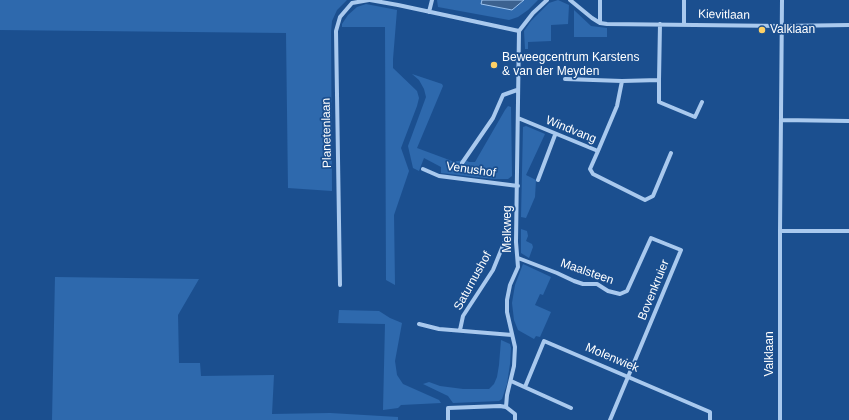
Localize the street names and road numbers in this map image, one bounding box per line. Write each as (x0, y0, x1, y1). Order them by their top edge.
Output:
street label: Kievitlaan (698, 7, 750, 23)
street label: Planetenlaan (319, 98, 335, 168)
street label: Windvang (544, 113, 598, 147)
street label: Venushof (445, 159, 497, 181)
street label: Melkweg (501, 205, 515, 253)
street label: Saturnushof (451, 249, 495, 313)
street label: Maalsteen (558, 256, 616, 288)
street label: Bovenkruier (635, 258, 673, 322)
street label: Valklaan (763, 331, 777, 377)
street label: Molenwiek (583, 340, 641, 376)

